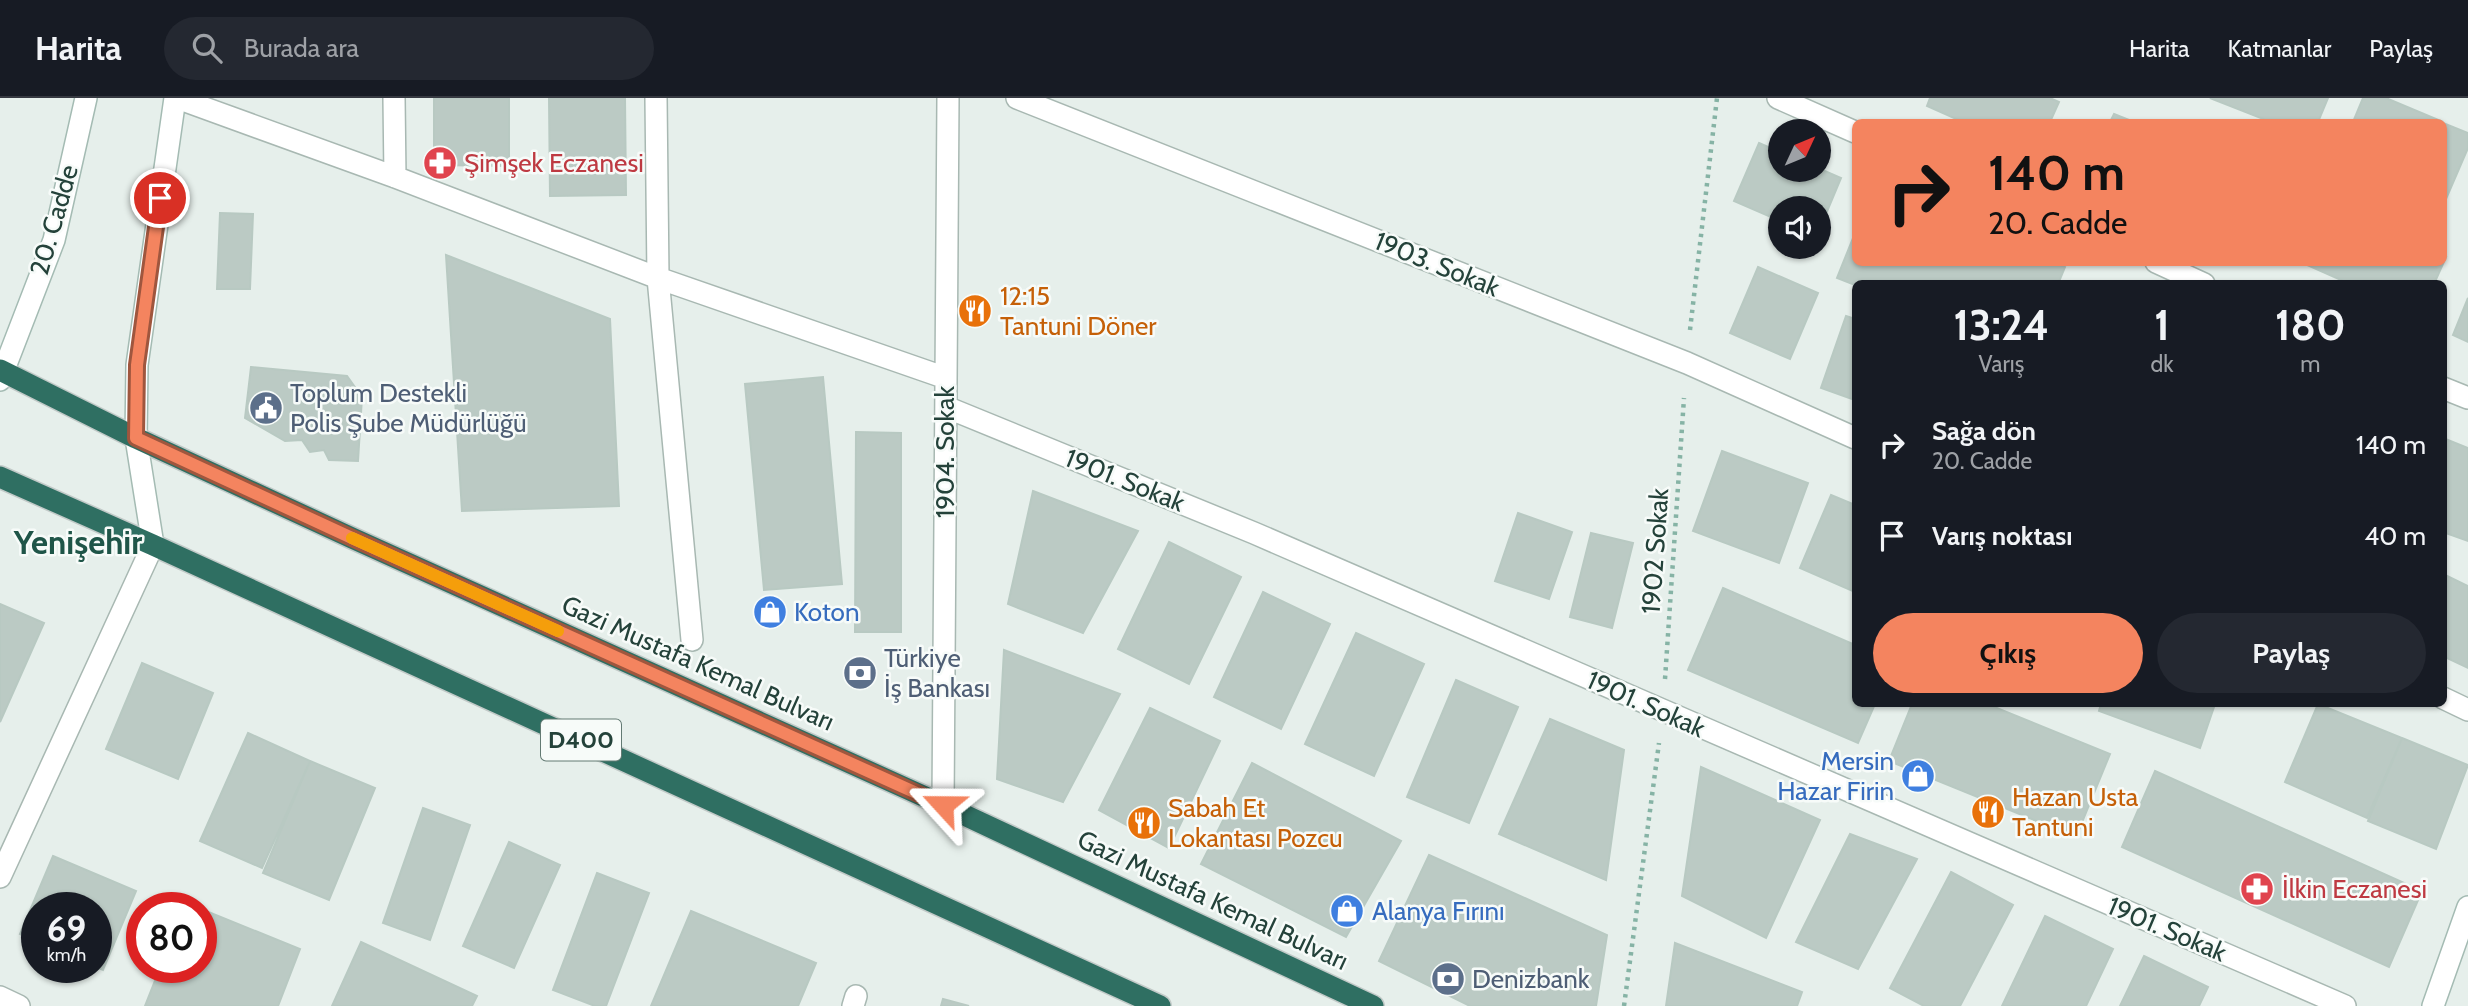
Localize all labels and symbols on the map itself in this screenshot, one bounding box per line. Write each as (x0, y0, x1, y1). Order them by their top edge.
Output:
north arrow (1768, 119, 1830, 182)
pharmacy icon: Şimşek Eczanesi (421, 144, 459, 182)
place label: Şimşek Eczanesi (464, 147, 644, 179)
street label: 20. Cadde (23, 161, 85, 279)
pin (130, 168, 190, 228)
street label: 1903. Sokak (1370, 224, 1504, 304)
place label: 12:15 Tantuni Döner (1000, 280, 1157, 342)
restaurant icon: 12:15 Tantuni Döner (956, 292, 994, 330)
place label: Toplum Destekli Polis Şube Müdürlüğü (290, 377, 527, 439)
street label: 1904. Sokak (929, 385, 961, 518)
public building icon: Toplum Destekli Polis Şube Müdürlüğü (247, 389, 285, 427)
street label: 1901. Sokak (1060, 442, 1190, 519)
street label: 1902 Sokak (1635, 487, 1675, 615)
district label: Yenişehir (13, 522, 142, 562)
street label: Gazi Mustafa Kemal Bulvarı (557, 588, 839, 738)
shop icon: Koton (751, 593, 789, 631)
place label: Koton (794, 596, 859, 628)
place label: Türkiye İş Bankası (884, 642, 990, 704)
bank icon: Türkiye İş Bankası (841, 654, 879, 692)
street label: 1901. Sokak (1582, 664, 1710, 744)
road number: D400 (541, 720, 621, 760)
place label: Mersin Hazar Firin (1777, 745, 1894, 807)
shop icon: Mersin Hazar Firin (1899, 757, 1937, 795)
position arrow (906, 768, 980, 842)
place label: Hazan Usta Tantuni (2012, 781, 2139, 843)
place label: Sabah Et Lokantası Pozcu (1168, 792, 1343, 854)
restaurant icon: Hazan Usta Tantuni (1969, 793, 2007, 831)
restaurant icon: Sabah Et Lokantası Pozcu (1125, 804, 1163, 842)
street label: Gazi Mustafa Kemal Bulvarı (1073, 823, 1353, 977)
pharmacy icon: İlkin Eczanesi (2238, 870, 2276, 908)
place label: İlkin Eczanesi (2282, 873, 2427, 905)
street label: 1901. Sokak (2103, 890, 2232, 969)
speed limit sign: 80 (126, 892, 217, 983)
shop icon: Alanya Fırını (1328, 892, 1366, 930)
place label: Alanya Fırını (1372, 895, 1505, 927)
bank icon: Denizbank (1429, 960, 1467, 998)
place label: Denizbank (1472, 963, 1590, 995)

